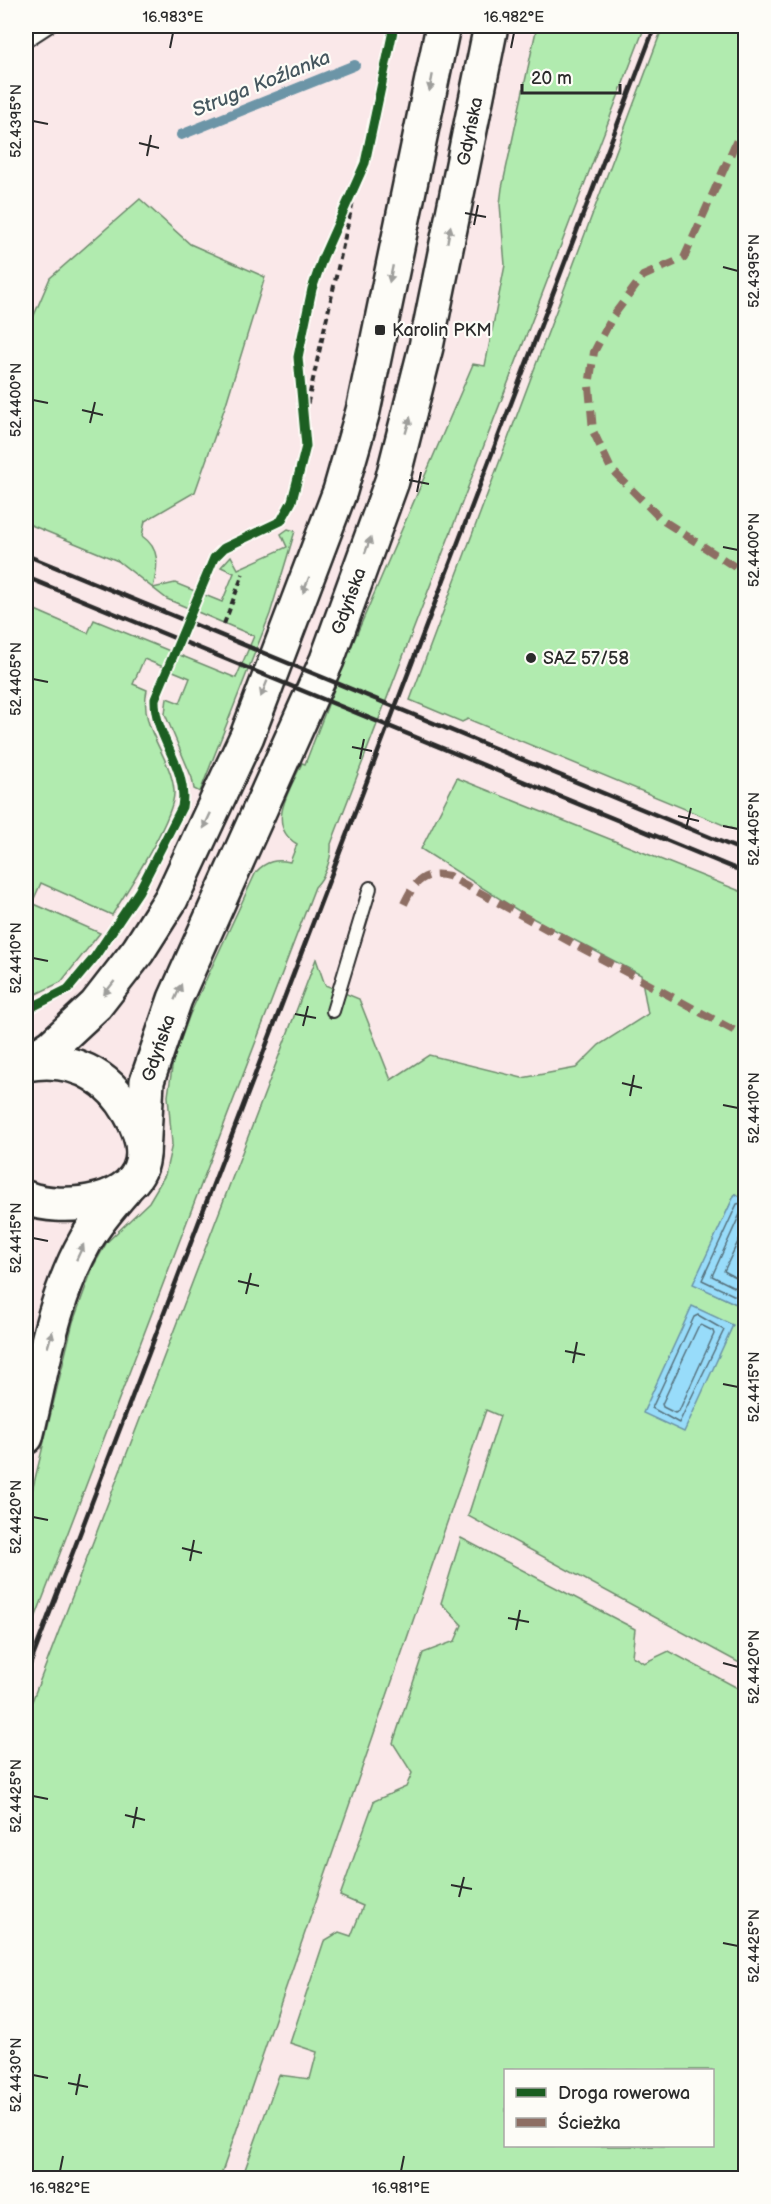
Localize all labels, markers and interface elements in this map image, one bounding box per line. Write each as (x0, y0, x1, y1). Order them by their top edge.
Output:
text: 16.983°E (142, 8, 204, 27)
text: 16.982°E (484, 8, 544, 27)
water label: Struga Koźlanka (189, 45, 334, 123)
scale bar (522, 57, 620, 95)
text: 20 m (531, 68, 572, 89)
one-way arrow (426, 74, 435, 93)
text: 52.4395°N (7, 84, 26, 158)
street label: Gdyńska (453, 95, 487, 168)
one-way arrow (445, 225, 454, 244)
text: 52.4395°N (745, 234, 764, 308)
one-way arrow (386, 264, 396, 283)
place label: Karolin PKM (392, 320, 492, 341)
marker: Karolin PKM (373, 323, 387, 337)
text: 52.4400°N (7, 363, 26, 437)
one-way arrow (404, 416, 413, 434)
text: 52.4400°N (745, 513, 764, 587)
one-way arrow (364, 536, 374, 554)
street label: Gdyńska (327, 565, 371, 637)
one-way arrow (301, 577, 311, 595)
text: 52.4405°N (7, 642, 26, 716)
place label: SAZ 57/58 (543, 648, 629, 669)
marker: SAZ 57/58 (524, 651, 538, 665)
one-way arrow (259, 680, 268, 698)
text: 52.4405°N (745, 792, 764, 866)
one-way arrow (203, 812, 212, 829)
text: 52.4410°N (7, 922, 26, 994)
one-way arrow (104, 981, 116, 996)
one-way arrow (174, 984, 183, 1001)
street label: Gdyńska (138, 1012, 180, 1084)
text: 52.4410°N (745, 1072, 764, 1144)
text: 52.4415°N (7, 1202, 26, 1274)
one-way arrow (76, 1243, 85, 1260)
one-way arrow (45, 1330, 55, 1348)
text: 52.4415°N (745, 1351, 764, 1423)
text: 52.4420°N (7, 1480, 26, 1554)
text: 52.4420°N (745, 1630, 764, 1704)
text: 52.4425°N (7, 1759, 26, 1833)
text: 52.4425°N (745, 1909, 764, 1983)
text: 52.4430°N (7, 2038, 26, 2112)
legend (504, 2069, 714, 2147)
text: Droga rowerowa (558, 2083, 690, 2104)
text: Ścieżka (558, 2111, 621, 2134)
text: 16.982°E (30, 2179, 90, 2198)
text: 16.981°E (372, 2179, 430, 2198)

